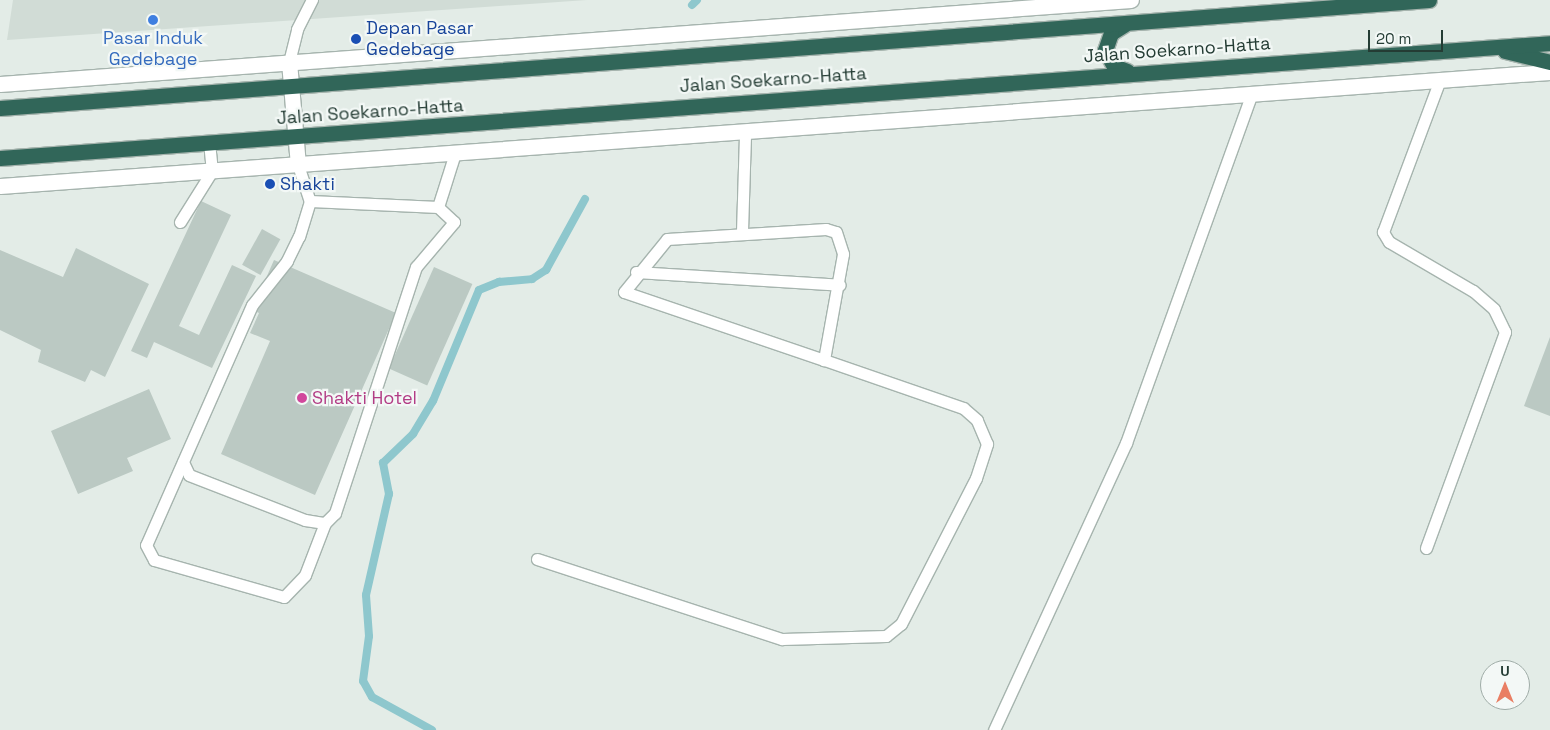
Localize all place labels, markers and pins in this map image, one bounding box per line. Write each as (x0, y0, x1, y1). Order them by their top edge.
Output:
marker: Pasar Induk Gedebage (147, 14, 159, 26)
place label: Depan Pasar Gedebage (366, 18, 474, 60)
place label: Pasar Induk Gedebage (103, 28, 203, 70)
marker: Depan Pasar Gedebage (350, 33, 362, 45)
place label: Shakti (280, 173, 335, 195)
marker: Shakti (264, 178, 276, 190)
place label: Shakti Hotel (312, 387, 417, 409)
marker: Shakti Hotel (296, 392, 308, 404)

